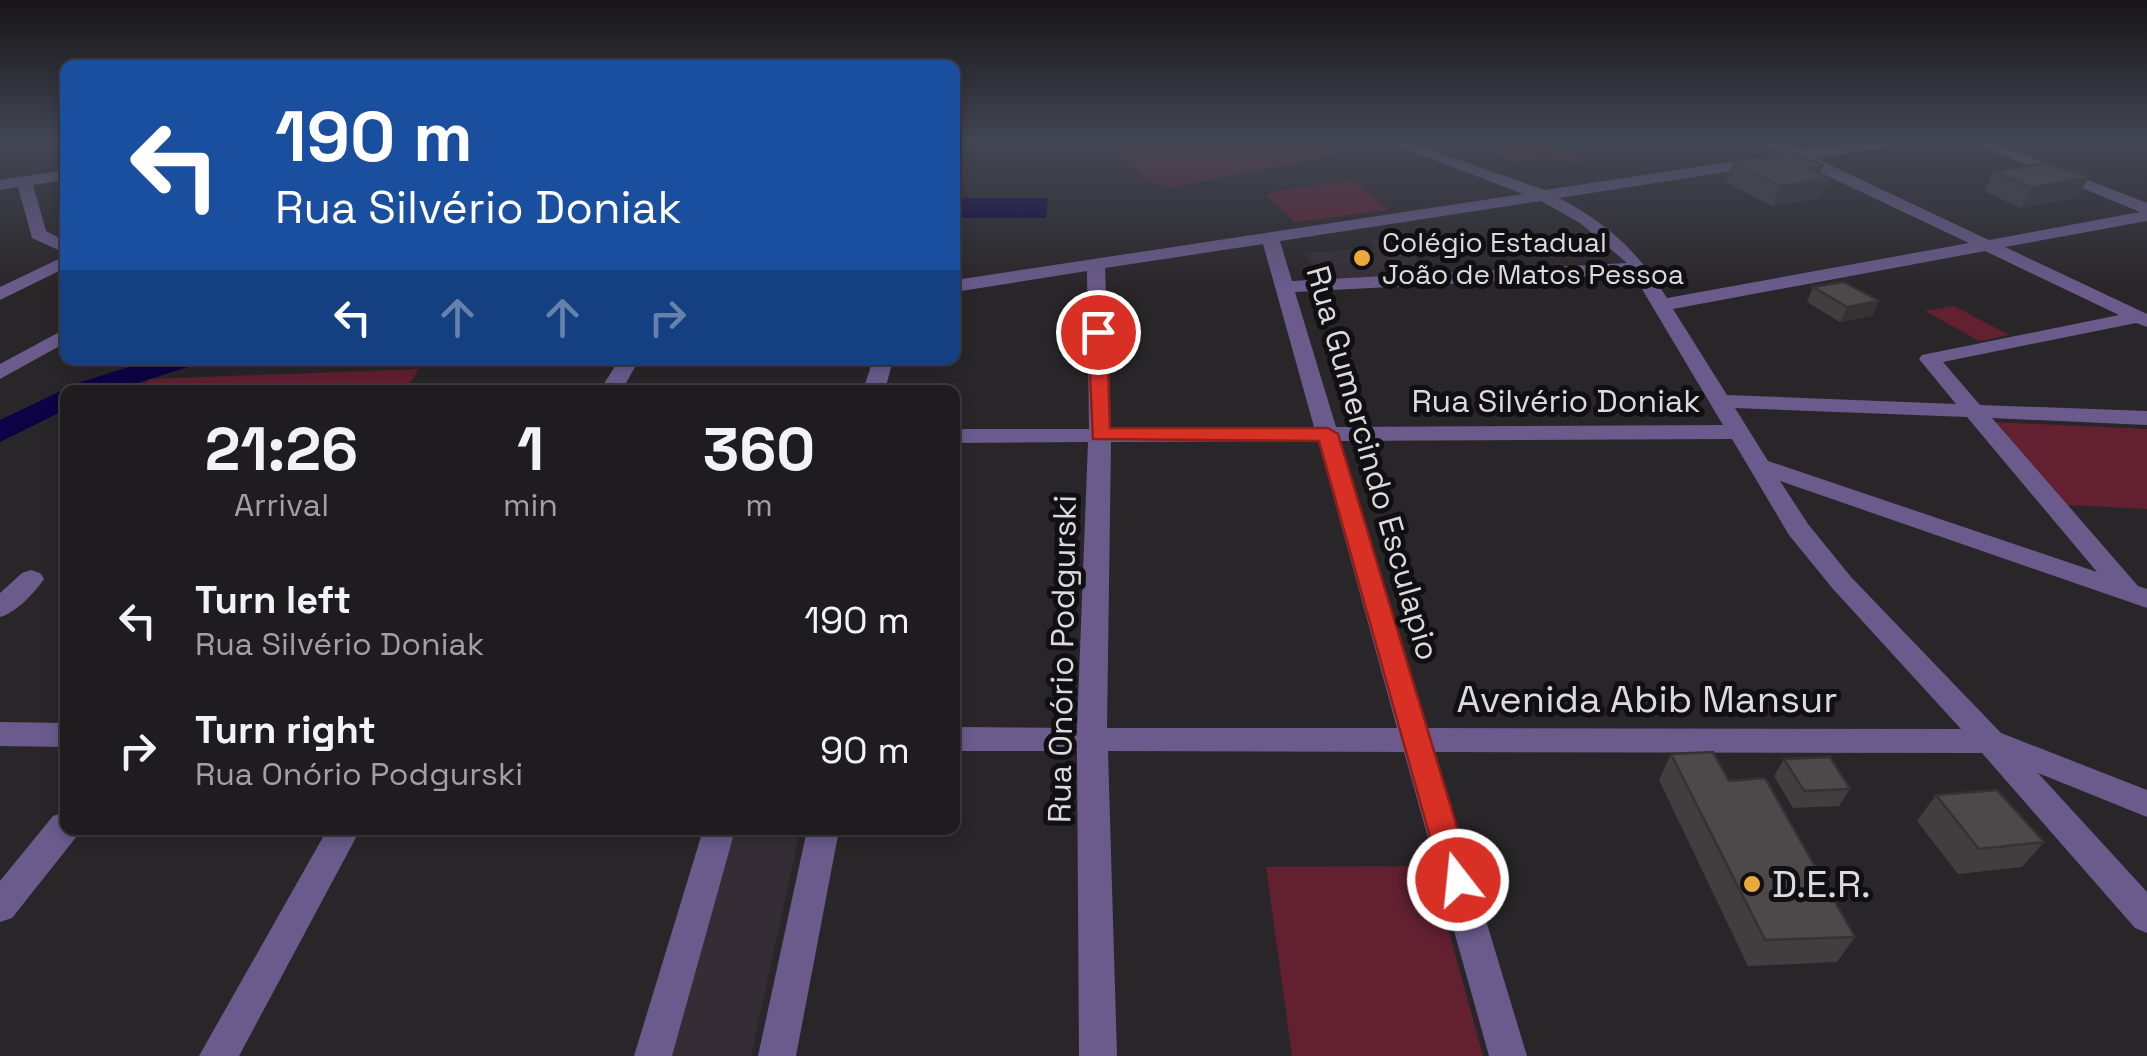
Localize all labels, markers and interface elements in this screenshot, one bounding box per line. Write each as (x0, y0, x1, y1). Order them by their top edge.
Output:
text: 190 m (275, 92, 473, 181)
icon: left (110, 100, 240, 230)
text: Rua Silvério Doniak (275, 179, 682, 236)
place label: Colégio Estadual João de Matos Pessoa (1382, 224, 1684, 292)
marker: Colégio Estadual João de Matos Pessoa (1351, 247, 1373, 269)
street label: Rua Gumercindo Esculapio (1297, 261, 1449, 665)
icon: left (325, 290, 380, 345)
icon: ahead (430, 290, 485, 345)
icon: ahead (535, 290, 590, 345)
icon: right (640, 290, 695, 345)
pin (1056, 290, 1141, 375)
icon: arrive (1071, 305, 1126, 360)
street label: Rua Silvério Doniak (1411, 381, 1701, 421)
text: 21:26 (205, 411, 358, 488)
text: 1 (517, 411, 544, 488)
text: 360 (703, 411, 815, 488)
text: Arrival (234, 485, 329, 525)
text: min (503, 485, 558, 525)
text: m (745, 485, 773, 525)
street label: Rua Onório Podgurski (1039, 495, 1085, 823)
text: Turn left (195, 576, 351, 624)
icon: left (110, 593, 165, 648)
text: 190 m (804, 596, 910, 644)
text: Rua Silvério Doniak (195, 624, 484, 664)
street label: Avenida Abib Mansur (1456, 675, 1838, 723)
text: Turn right (195, 706, 376, 754)
icon: right (110, 723, 165, 778)
text: 90 m (820, 726, 910, 774)
text: Rua Onório Podgurski (195, 754, 523, 794)
position arrow (1406, 828, 1510, 932)
place label: D.E.R. (1772, 860, 1871, 908)
marker: D.E.R. (1741, 873, 1763, 895)

